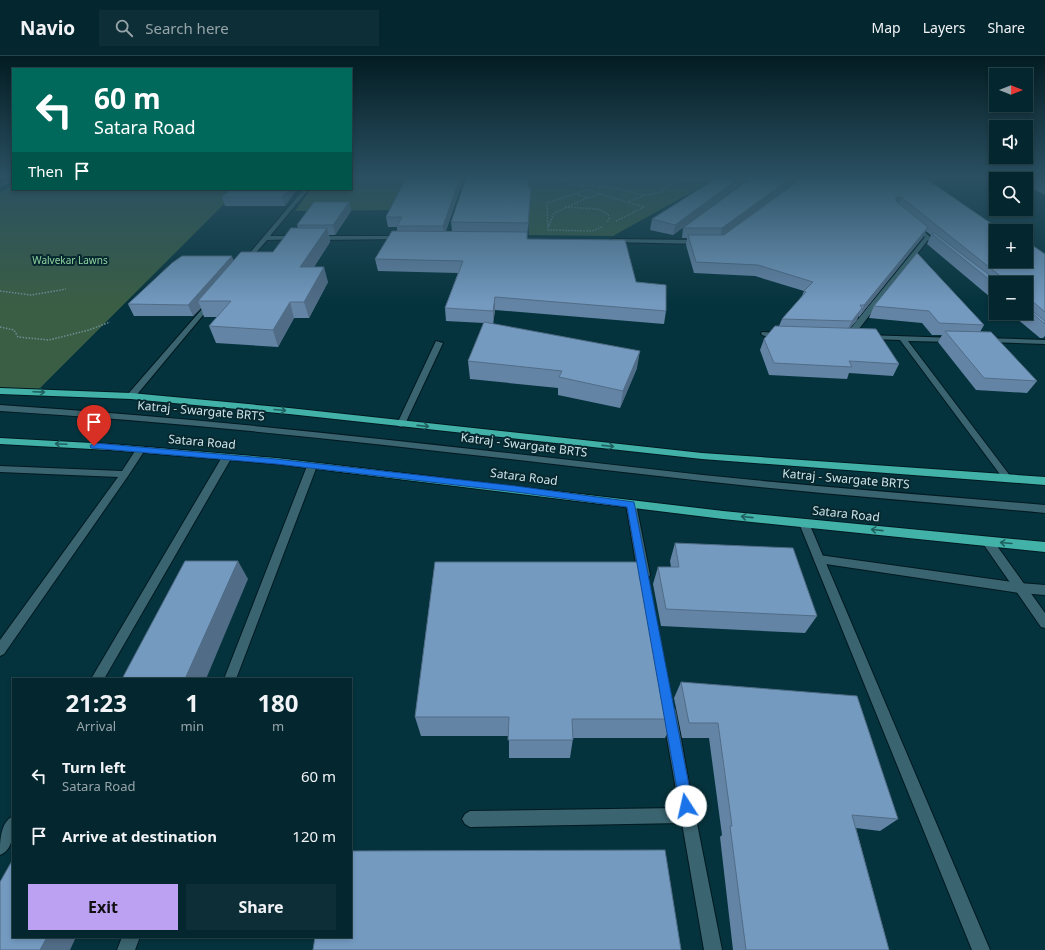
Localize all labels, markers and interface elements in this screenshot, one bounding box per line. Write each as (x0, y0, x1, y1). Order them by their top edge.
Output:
search box (99, 10, 379, 46)
text: Navio (20, 15, 75, 41)
icon: search (113, 17, 135, 39)
text: Search here (145, 18, 229, 38)
text: Map (872, 18, 901, 37)
text: Layers (923, 18, 965, 37)
text: Share (987, 18, 1025, 37)
north arrow (989, 68, 1033, 112)
map controls (989, 68, 1033, 320)
text: 60 m (94, 79, 161, 117)
icon: left (28, 84, 80, 136)
text: Satara Road (94, 115, 196, 139)
button: sound (989, 120, 1033, 164)
icon: arrive (71, 160, 93, 182)
text: Then (28, 161, 63, 181)
button: search (989, 172, 1033, 216)
button: + (989, 224, 1033, 268)
park label: Walvekar Lawns (32, 253, 108, 267)
button: − (989, 276, 1033, 320)
one-way arrow (32, 389, 45, 396)
street label: Katraj - Swargate BRTS (137, 396, 266, 425)
pin (77, 405, 111, 446)
one-way arrow (273, 406, 286, 413)
icon: arrive (83, 411, 105, 433)
one-way arrow (416, 422, 429, 430)
street label: Katraj - Swargate BRTS (460, 428, 589, 461)
street label: Satara Road (168, 430, 237, 453)
one-way arrow (55, 441, 68, 448)
one-way arrow (601, 442, 614, 450)
street label: Satara Road (489, 464, 559, 489)
street label: Katraj - Swargate BRTS (782, 464, 911, 493)
street label: Satara Road (811, 502, 881, 525)
one-way arrow (741, 514, 754, 521)
one-way arrow (871, 527, 884, 534)
one-way arrow (1000, 540, 1013, 547)
text: 21:23 (65, 686, 127, 719)
text: 1 (185, 686, 199, 719)
text: 180 (257, 686, 299, 719)
text: Arrival (76, 717, 116, 735)
text: min (180, 717, 204, 735)
text: m (272, 717, 284, 735)
text: Turn left (62, 757, 126, 777)
icon: left (28, 765, 50, 787)
text: 60 m (301, 766, 336, 786)
text: Satara Road (62, 777, 135, 795)
position arrow (665, 785, 707, 827)
icon: arrive (28, 825, 50, 847)
text: Arrive at destination (62, 826, 217, 846)
text: 120 m (292, 826, 336, 846)
button: Exit (28, 884, 178, 930)
button: Share (186, 884, 336, 930)

